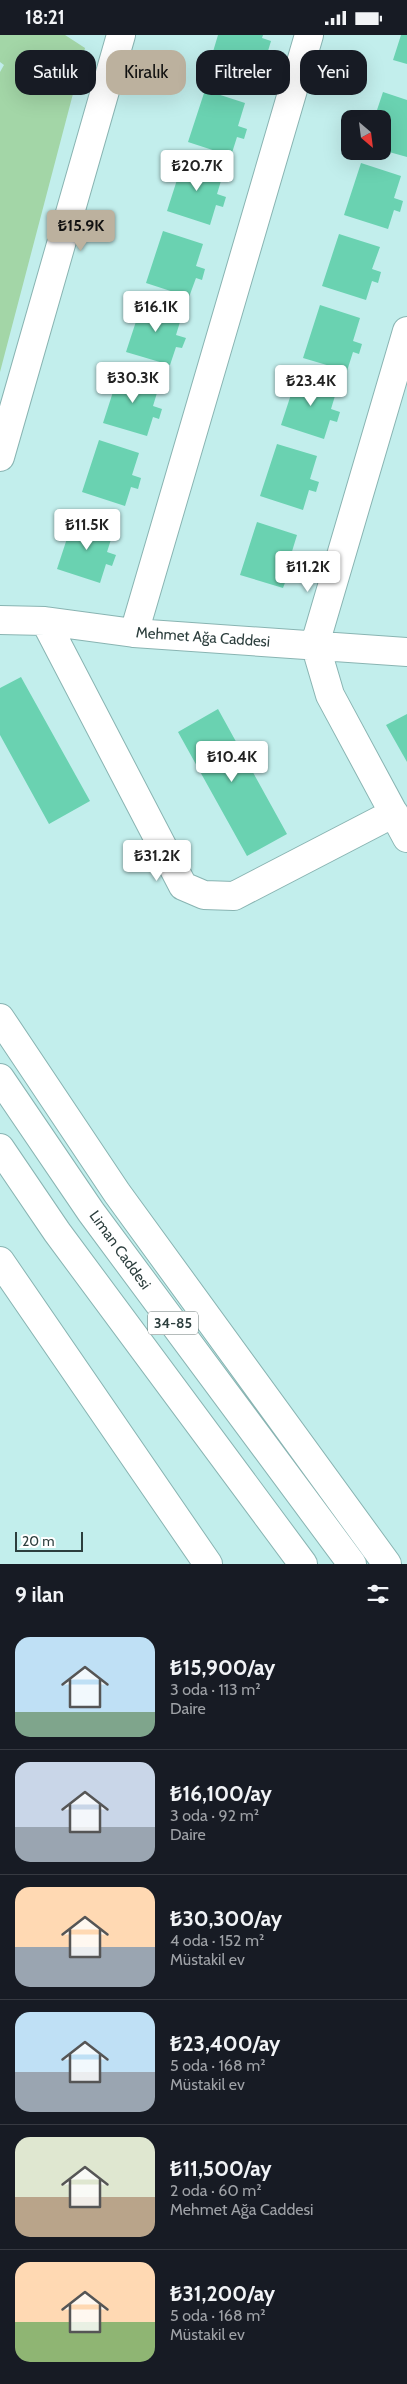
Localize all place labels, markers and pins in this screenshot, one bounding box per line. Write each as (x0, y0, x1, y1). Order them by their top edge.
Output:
pin: ₺20.7K (156, 149, 238, 192)
pin: ₺15.9K (40, 209, 122, 252)
pin: ₺16.1K (115, 291, 197, 333)
pin: ₺30.3K (92, 361, 174, 404)
pin: ₺23.4K (270, 365, 352, 407)
pin: ₺11.5K (46, 509, 128, 551)
pin: ₺11.2K (267, 551, 349, 593)
pin: ₺10.4K (191, 741, 273, 783)
pin: ₺31.2K (116, 839, 198, 882)

